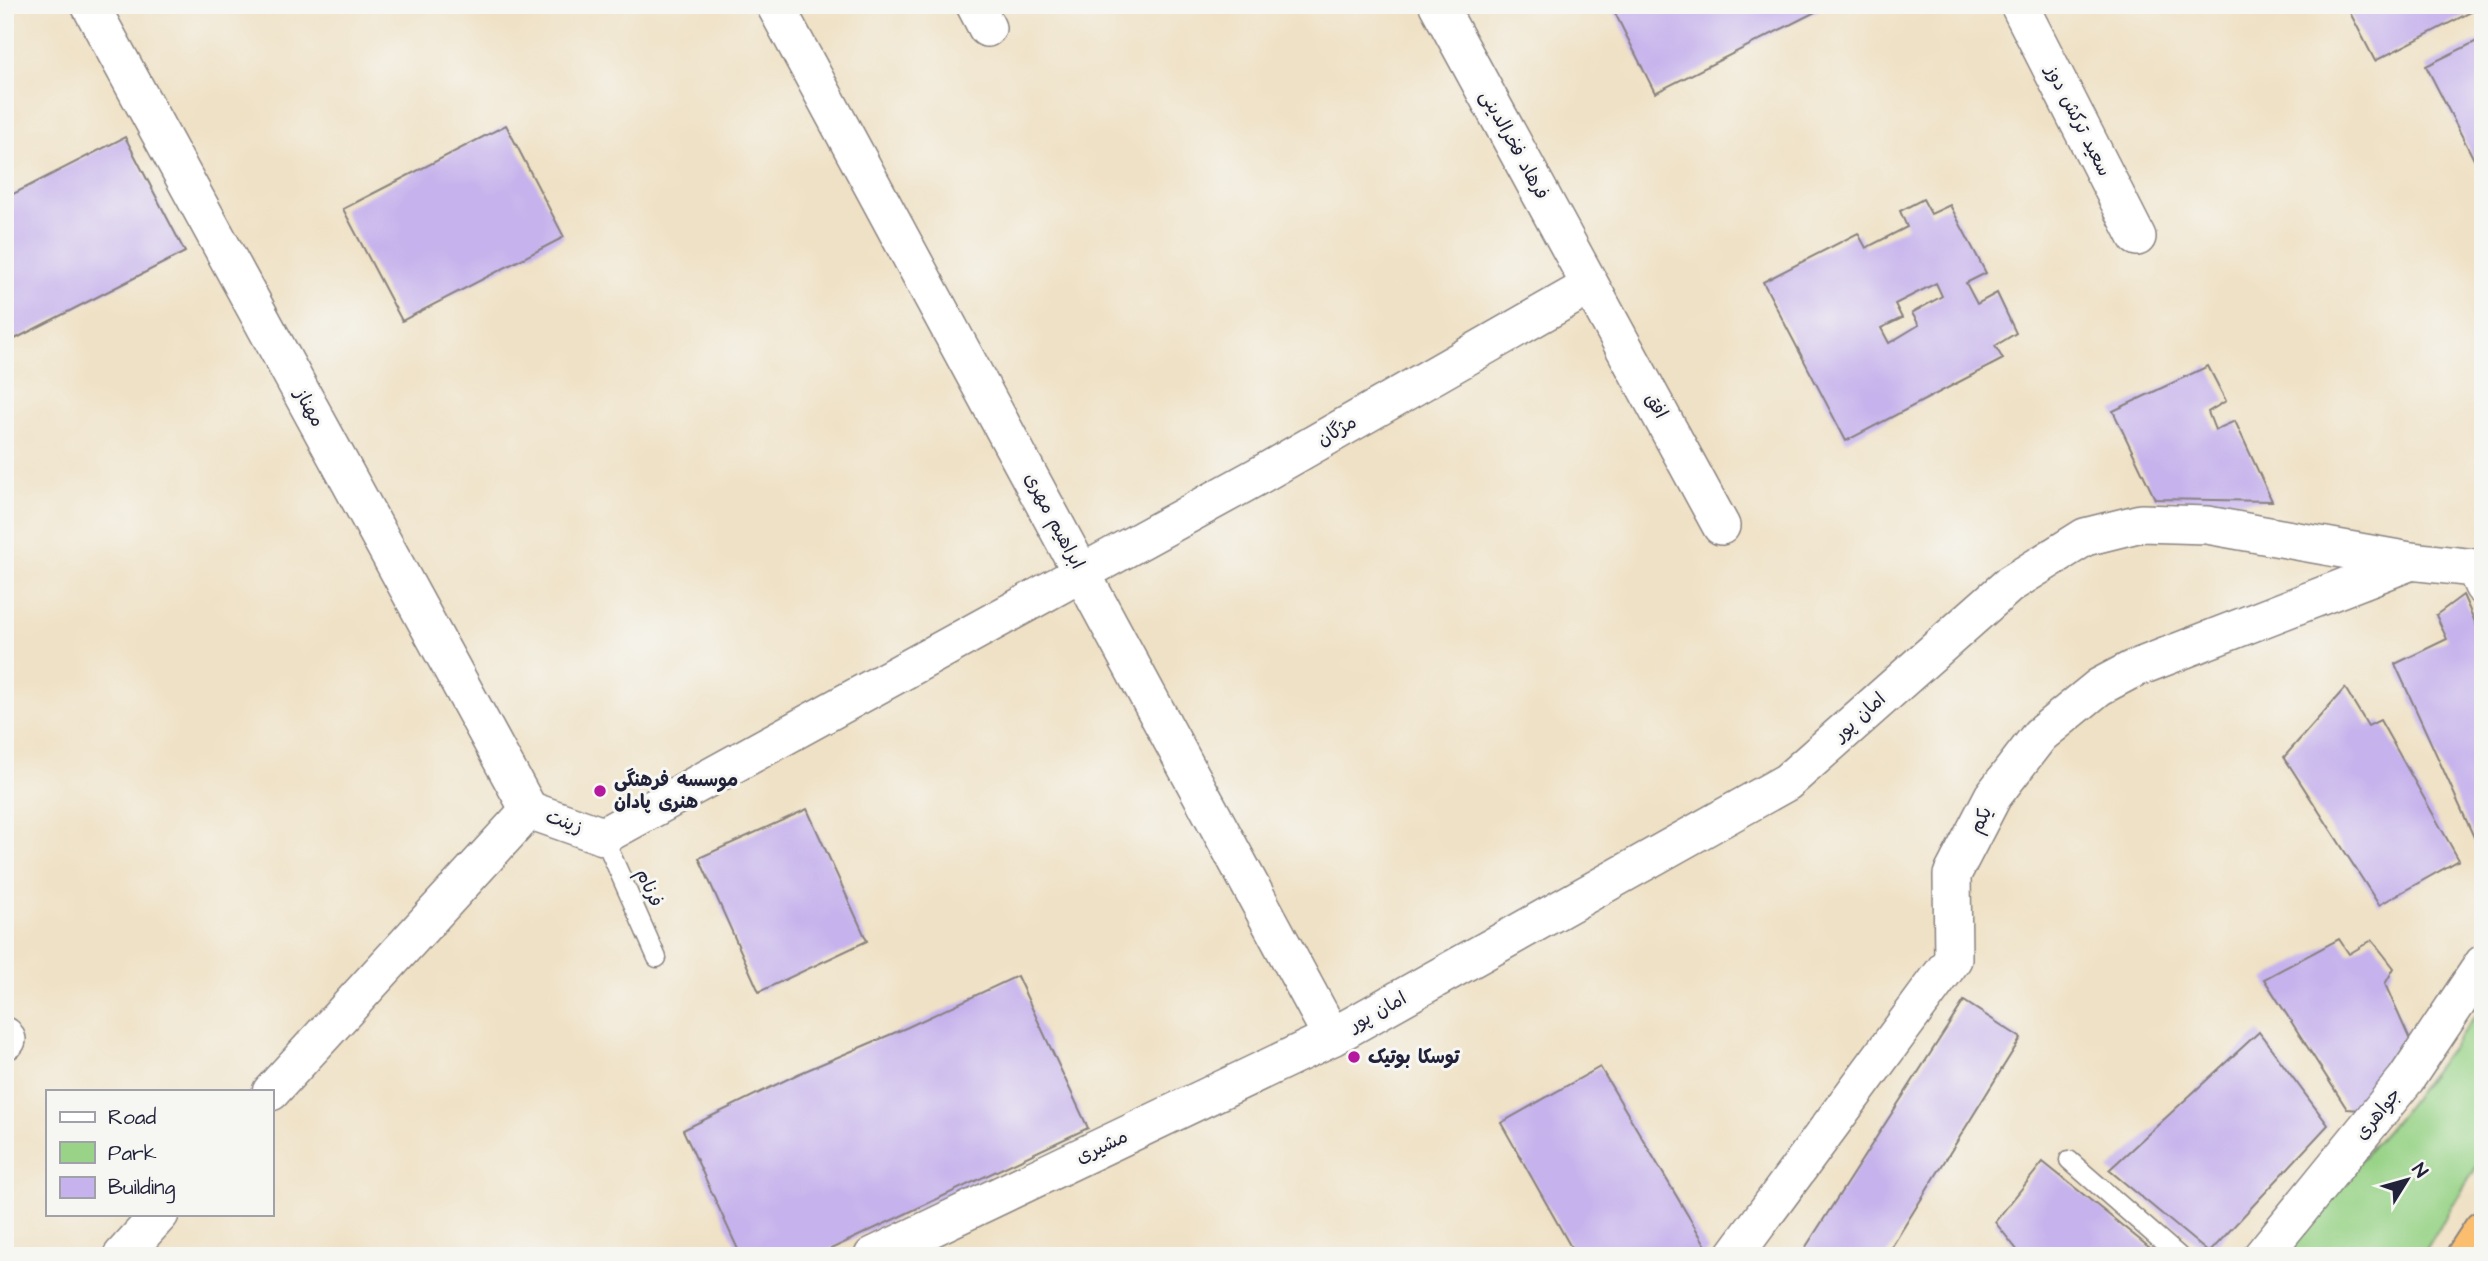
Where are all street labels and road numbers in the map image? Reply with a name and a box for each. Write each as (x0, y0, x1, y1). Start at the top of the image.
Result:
street label: سعید ترکش دوز (2037, 59, 2118, 181)
street label: فرهاد فخرالدینی (1473, 85, 1555, 205)
street label: مهناز (286, 382, 331, 432)
street label: افق (1638, 388, 1674, 424)
street label: مژگان (1312, 409, 1362, 453)
street label: ابراهیم مهری (1017, 468, 1091, 574)
street label: امان پور (1826, 686, 1892, 749)
street label: یکم (1963, 802, 1999, 838)
street label: زینت (542, 803, 586, 841)
street label: فرنام (629, 865, 669, 911)
street label: امان پور (1343, 985, 1412, 1040)
street label: جواهری (2348, 1082, 2408, 1146)
street label: مشیری (1071, 1123, 1133, 1171)

